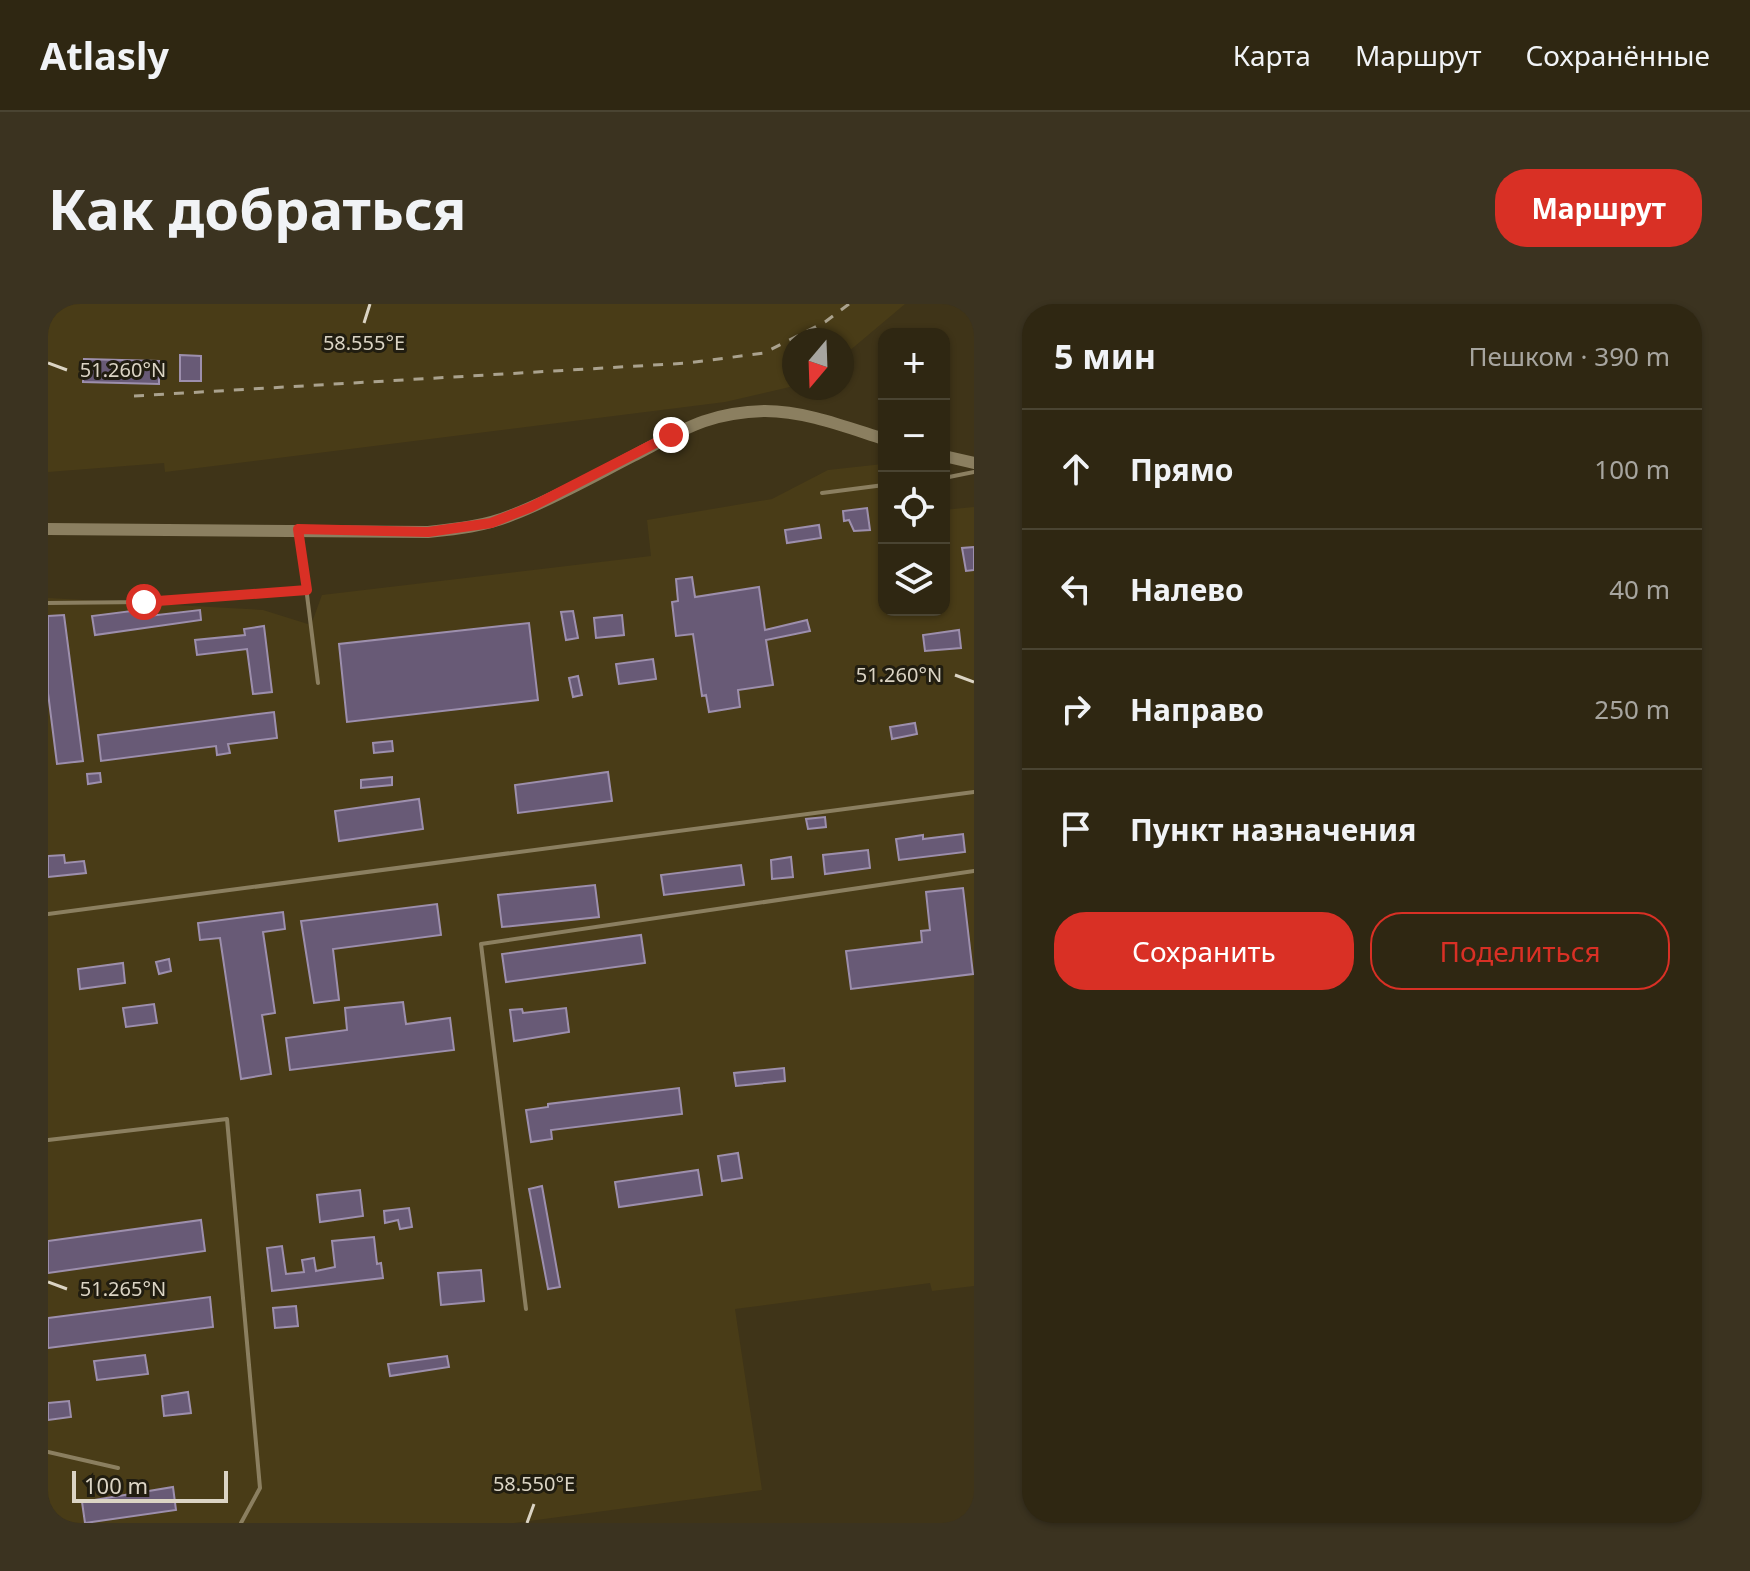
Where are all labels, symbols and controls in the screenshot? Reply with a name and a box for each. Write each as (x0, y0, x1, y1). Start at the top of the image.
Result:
text: Atlasly (40, 29, 169, 81)
text: Карта (1233, 36, 1311, 74)
text: Маршрут (1355, 36, 1481, 74)
text: Сохранённые (1525, 36, 1710, 74)
button: Маршрут (1495, 169, 1702, 247)
text: Как добраться (48, 170, 467, 246)
north arrow (782, 328, 854, 400)
map controls (878, 328, 950, 616)
button: + (878, 328, 950, 400)
text: 58.555°E (323, 329, 405, 356)
text: 5 мин (1054, 333, 1156, 379)
text: Пешком · 390 m (1468, 338, 1670, 374)
text: 51.260°N (80, 356, 166, 383)
button: − (878, 400, 950, 472)
route end (653, 417, 689, 453)
icon: ahead (1054, 447, 1098, 491)
text: Прямо (1130, 449, 1234, 490)
text: 100 m (1594, 451, 1670, 487)
button: locate (878, 472, 950, 544)
button: layers (878, 544, 950, 616)
icon: left (1054, 567, 1098, 611)
text: Налево (1130, 569, 1244, 610)
text: 40 m (1609, 571, 1670, 607)
route start (126, 584, 162, 620)
text: 51.260°N (856, 661, 942, 688)
icon: right (1054, 687, 1098, 731)
text: Направо (1130, 689, 1264, 730)
text: 250 m (1594, 691, 1670, 727)
icon: arrive (1054, 807, 1098, 851)
text: Пункт назначения (1130, 809, 1416, 850)
button: Сохранить (1054, 912, 1354, 990)
button: Поделиться (1370, 912, 1670, 990)
text: 51.265°N (80, 1275, 166, 1302)
scale bar (72, 1467, 228, 1503)
text: 100 m (84, 1470, 148, 1500)
text: 58.550°E (493, 1470, 575, 1497)

